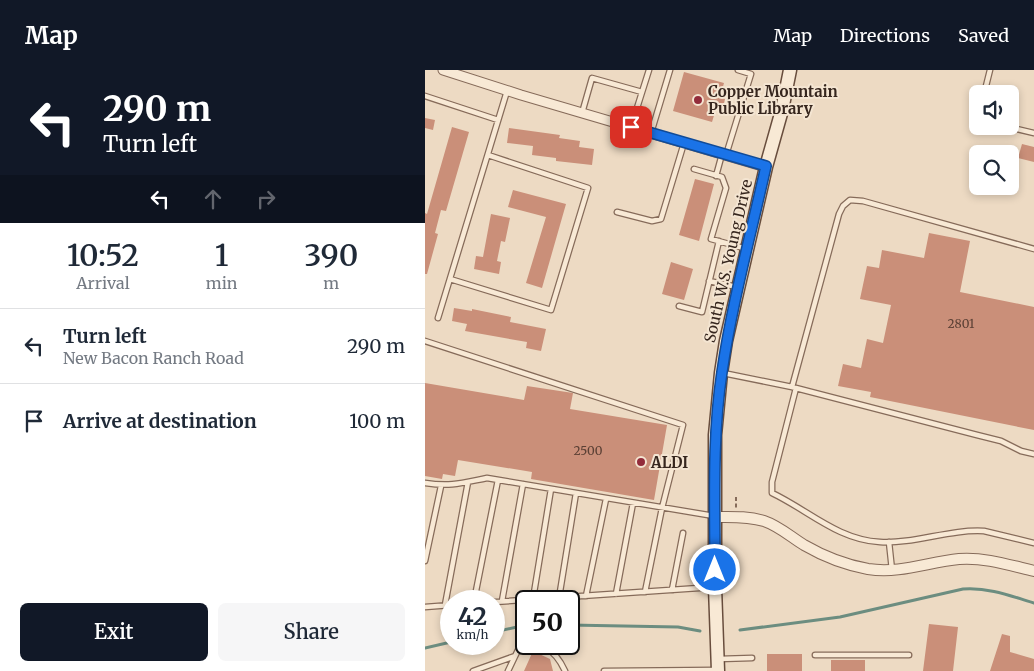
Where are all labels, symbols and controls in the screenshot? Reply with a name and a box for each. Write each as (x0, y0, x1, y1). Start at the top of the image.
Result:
text: Map (25, 20, 78, 51)
text: Map (774, 24, 812, 47)
text: Directions (840, 24, 930, 47)
text: Saved (958, 24, 1009, 47)
place label: Copper Mountain Public Library (708, 82, 838, 118)
map controls (969, 85, 1019, 195)
button: sound (969, 85, 1019, 135)
text: 290 m (103, 87, 211, 131)
icon: left (20, 90, 85, 155)
marker: Copper Mountain Public Library (692, 94, 704, 106)
pin (610, 106, 652, 148)
icon: arrive (617, 113, 645, 141)
text: Turn left (103, 130, 197, 158)
button: search (969, 145, 1019, 195)
street label: South W.S. Young Drive (700, 177, 756, 344)
icon: left (146, 185, 174, 213)
icon: ahead (199, 185, 227, 213)
icon: right (252, 185, 280, 213)
text: 10:52 (67, 236, 139, 274)
text: 1 (215, 236, 228, 274)
text: 390 (304, 236, 358, 274)
text: Arrival (76, 273, 130, 293)
text: min (206, 273, 237, 293)
text: m (323, 273, 339, 293)
house number: 2801 (948, 316, 975, 331)
text: Turn left (63, 324, 147, 348)
icon: left (20, 332, 48, 360)
text: 290 m (347, 334, 405, 358)
text: New Bacon Ranch Road (63, 348, 244, 368)
icon: arrive (20, 407, 48, 435)
text: Arrive at destination (63, 409, 257, 433)
text: 100 m (349, 409, 405, 433)
house number: 2500 (573, 443, 603, 458)
place label: ALDI (650, 453, 688, 472)
marker: ALDI (635, 456, 647, 468)
position arrow (688, 543, 740, 595)
speed limit sign: 50 (515, 590, 580, 655)
text: 42 (458, 600, 487, 632)
button: Exit (20, 603, 208, 661)
button: Share (218, 603, 405, 661)
text: km/h (457, 627, 488, 642)

